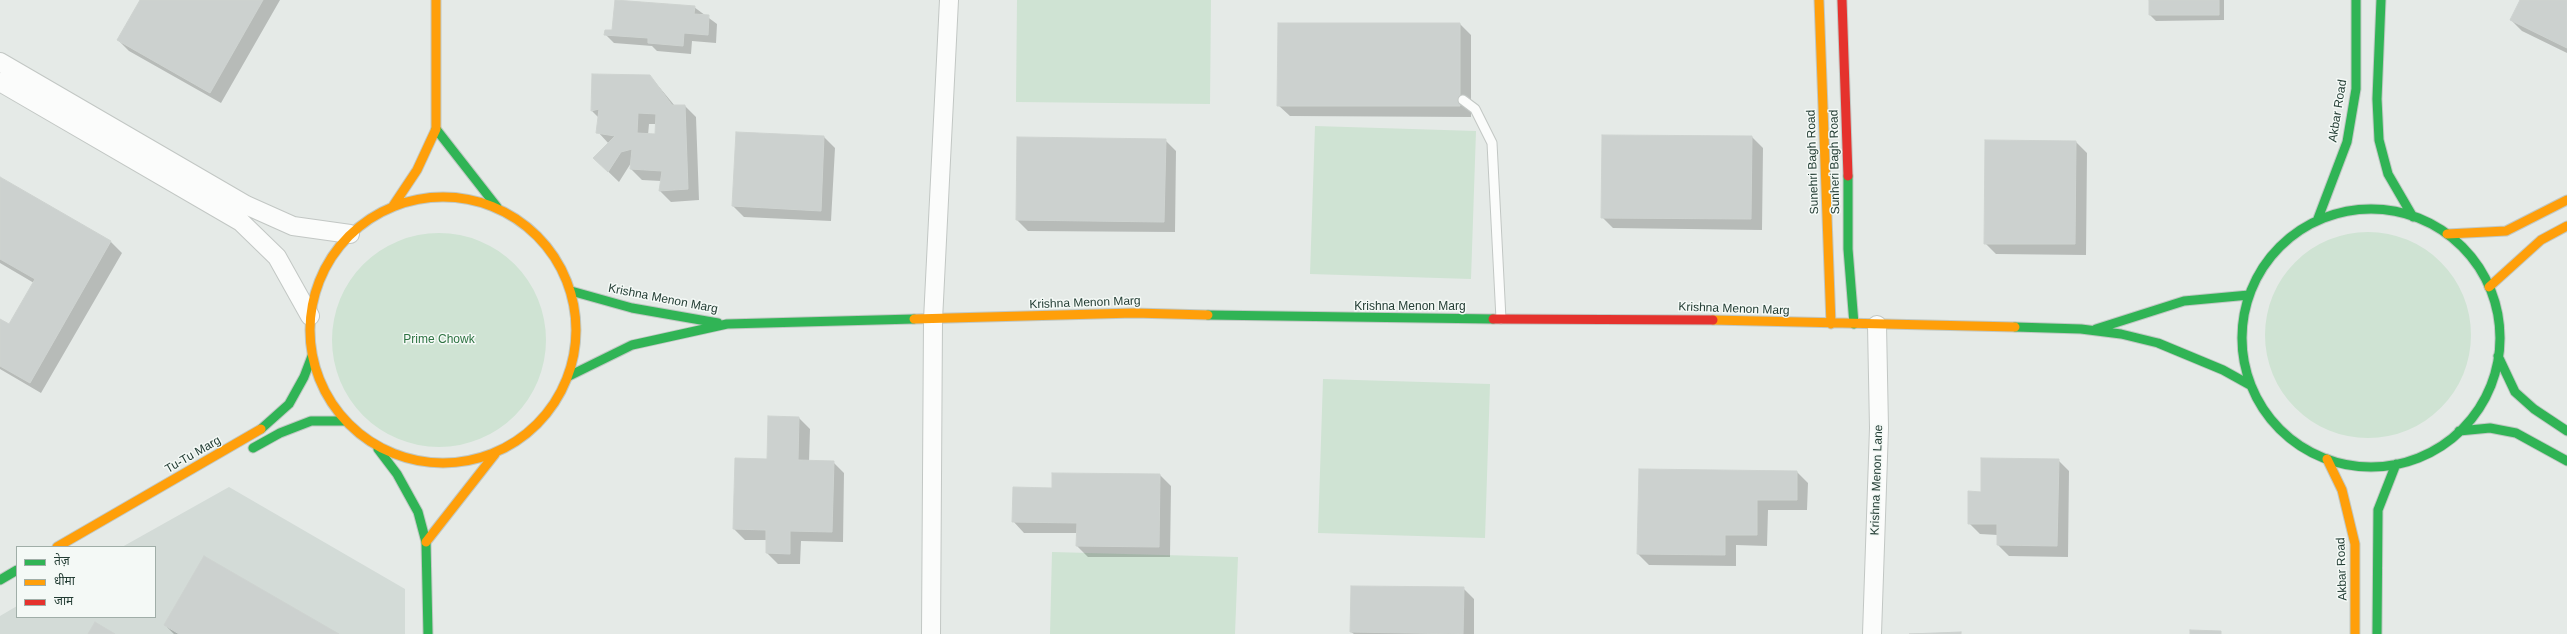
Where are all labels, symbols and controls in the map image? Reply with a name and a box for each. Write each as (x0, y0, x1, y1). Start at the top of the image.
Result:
street label: Akbar Road (2326, 79, 2350, 143)
street label: Sunehri Bagh Road (1804, 109, 1822, 215)
street label: Sunheri Bagh Road (1827, 110, 1843, 214)
street label: Krishna Menon Marg (607, 281, 719, 317)
street label: Krishna Menon Marg (1029, 294, 1141, 312)
street label: Krishna Menon Marg (1354, 300, 1466, 314)
street label: Krishna Menon Marg (1678, 300, 1790, 318)
park label: Prime Chowk (403, 333, 475, 347)
street label: Krishna Menon Lane (1868, 424, 1886, 536)
street label: Tu-Tu Marg (163, 433, 223, 477)
street label: Akbar Road (2334, 537, 2350, 601)
legend (16, 546, 156, 618)
text: तेज़ (54, 554, 70, 568)
text: धीमा (54, 574, 75, 588)
text: जाम (54, 594, 73, 608)

